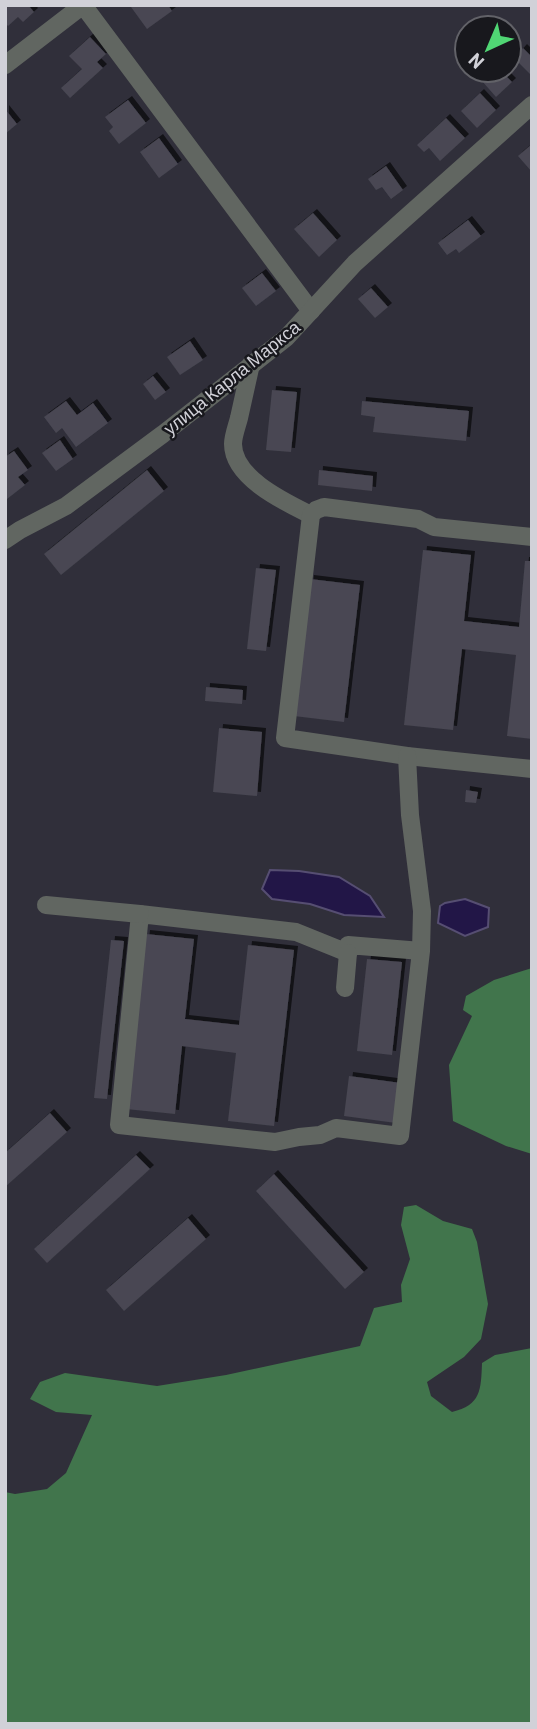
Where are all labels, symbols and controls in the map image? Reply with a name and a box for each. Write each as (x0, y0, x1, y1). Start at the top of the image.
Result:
north arrow (453, 14, 523, 84)
text: N (463, 49, 488, 74)
street label: улица Карла Маркса (159, 315, 305, 439)

